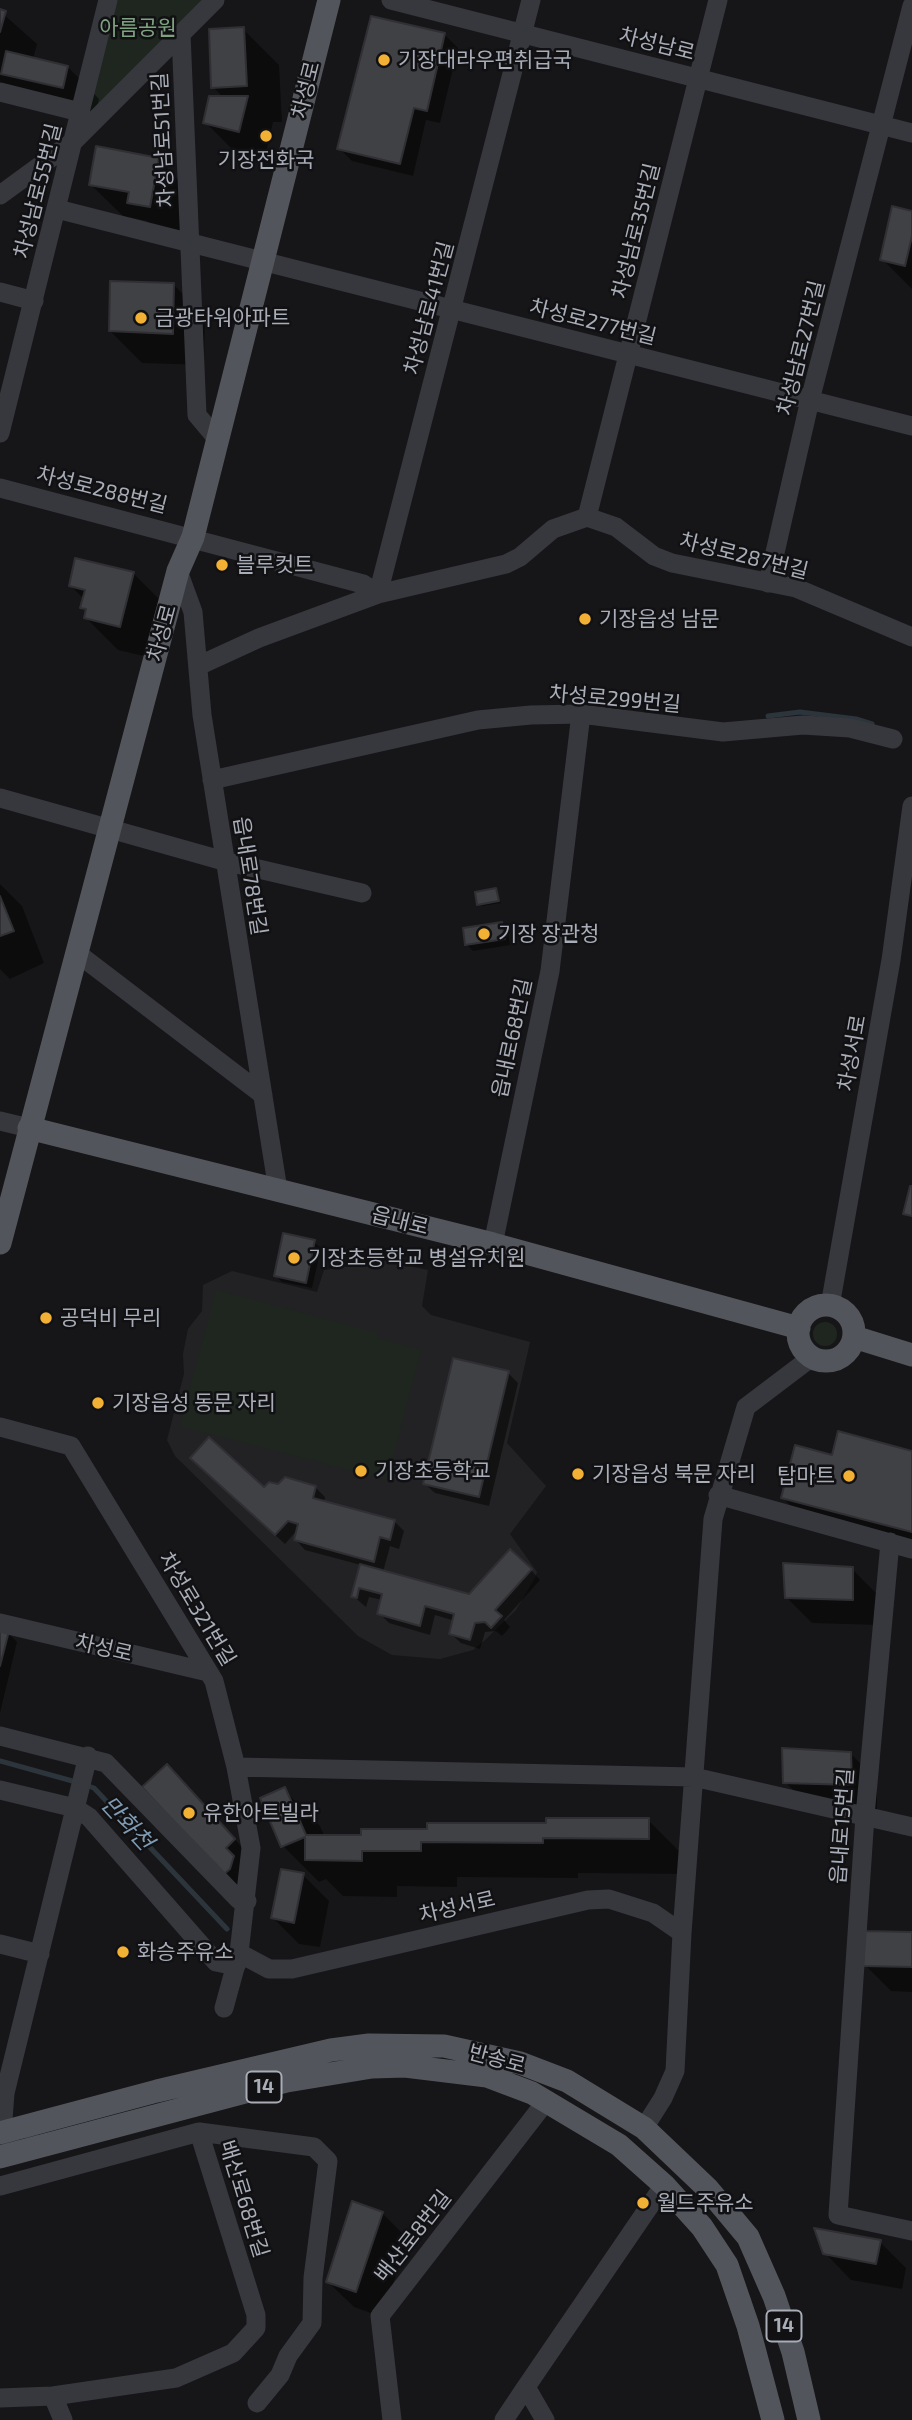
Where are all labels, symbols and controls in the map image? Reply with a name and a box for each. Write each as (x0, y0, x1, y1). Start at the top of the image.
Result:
park label: 아름공원 (99, 15, 177, 41)
street label: 차성남로 (616, 22, 698, 66)
place label: 기장대라우편취급국 (398, 47, 572, 73)
marker: 기장대라우편취급국 (376, 52, 392, 68)
street label: 차성로 (287, 59, 325, 121)
street label: 차성남로51번길 (147, 72, 179, 208)
street label: 차성남로55번길 (9, 121, 67, 261)
marker: 기장전화국 (258, 128, 274, 144)
place label: 기장전화국 (218, 147, 314, 173)
street label: 차성남로35번길 (607, 161, 665, 301)
street label: 차성남로41번길 (399, 238, 459, 378)
street label: 차성남로27번길 (772, 278, 830, 418)
street label: 차성로277번길 (527, 294, 659, 350)
place label: 금광타워아파트 (155, 305, 290, 331)
marker: 금광타워아파트 (133, 310, 149, 326)
street label: 차성로288번길 (34, 462, 170, 518)
street label: 차성로287번길 (677, 528, 811, 584)
place label: 블루컷트 (236, 552, 313, 578)
marker: 블루컷트 (214, 557, 230, 573)
street label: 차성로 (142, 602, 182, 664)
place label: 기장읍성 남문 (599, 606, 720, 632)
marker: 기장읍성 남문 (577, 611, 593, 627)
street label: 차성로299번길 (548, 681, 682, 717)
street label: 읍내로78번길 (228, 815, 272, 937)
place label: 기장 장관청 (498, 921, 599, 947)
marker: 기장 장관청 (476, 926, 492, 942)
street label: 읍내로68번길 (487, 976, 537, 1100)
street label: 차성서로 (833, 1013, 871, 1093)
street label: 읍내로 (369, 1202, 431, 1240)
place label: 기장초등학교 병설유치원 (308, 1245, 525, 1271)
marker: 기장초등학교 병설유치원 (286, 1250, 302, 1266)
place label: 공덕비 무리 (60, 1305, 161, 1331)
marker: 공덕비 무리 (38, 1310, 54, 1326)
place label: 기장읍성 동문 자리 (112, 1390, 276, 1416)
marker: 기장읍성 동문 자리 (90, 1395, 106, 1411)
place label: 기장초등학교 (375, 1458, 491, 1484)
place label: 기장읍성 북문 자리 (592, 1461, 756, 1487)
marker: 기장초등학교 (353, 1463, 369, 1479)
place label: 탑마트 (777, 1463, 835, 1489)
marker: 기장읍성 북문 자리 (570, 1466, 586, 1482)
marker: 탑마트 (841, 1468, 857, 1484)
street label: 차성로321번길 (153, 1547, 241, 1671)
street label: 차성로 (73, 1629, 135, 1667)
street label: 읍내로15번길 (825, 1767, 859, 1885)
water label: 만화천 (95, 1790, 159, 1856)
place label: 유한아트빌라 (203, 1800, 319, 1826)
marker: 유한아트빌라 (181, 1805, 197, 1821)
street label: 차성서로 (417, 1886, 497, 1928)
place label: 화승주유소 (137, 1939, 234, 1965)
marker: 화승주유소 (115, 1944, 131, 1960)
street label: 반송로 (466, 2039, 528, 2079)
road number: 14 (246, 2072, 282, 2102)
street label: 배산로68번길 (214, 2137, 274, 2261)
street label: 배산로8번길 (369, 2185, 457, 2287)
place label: 월드주유소 (657, 2190, 754, 2216)
marker: 월드주유소 (635, 2195, 651, 2211)
road number: 14 (766, 2310, 802, 2342)

